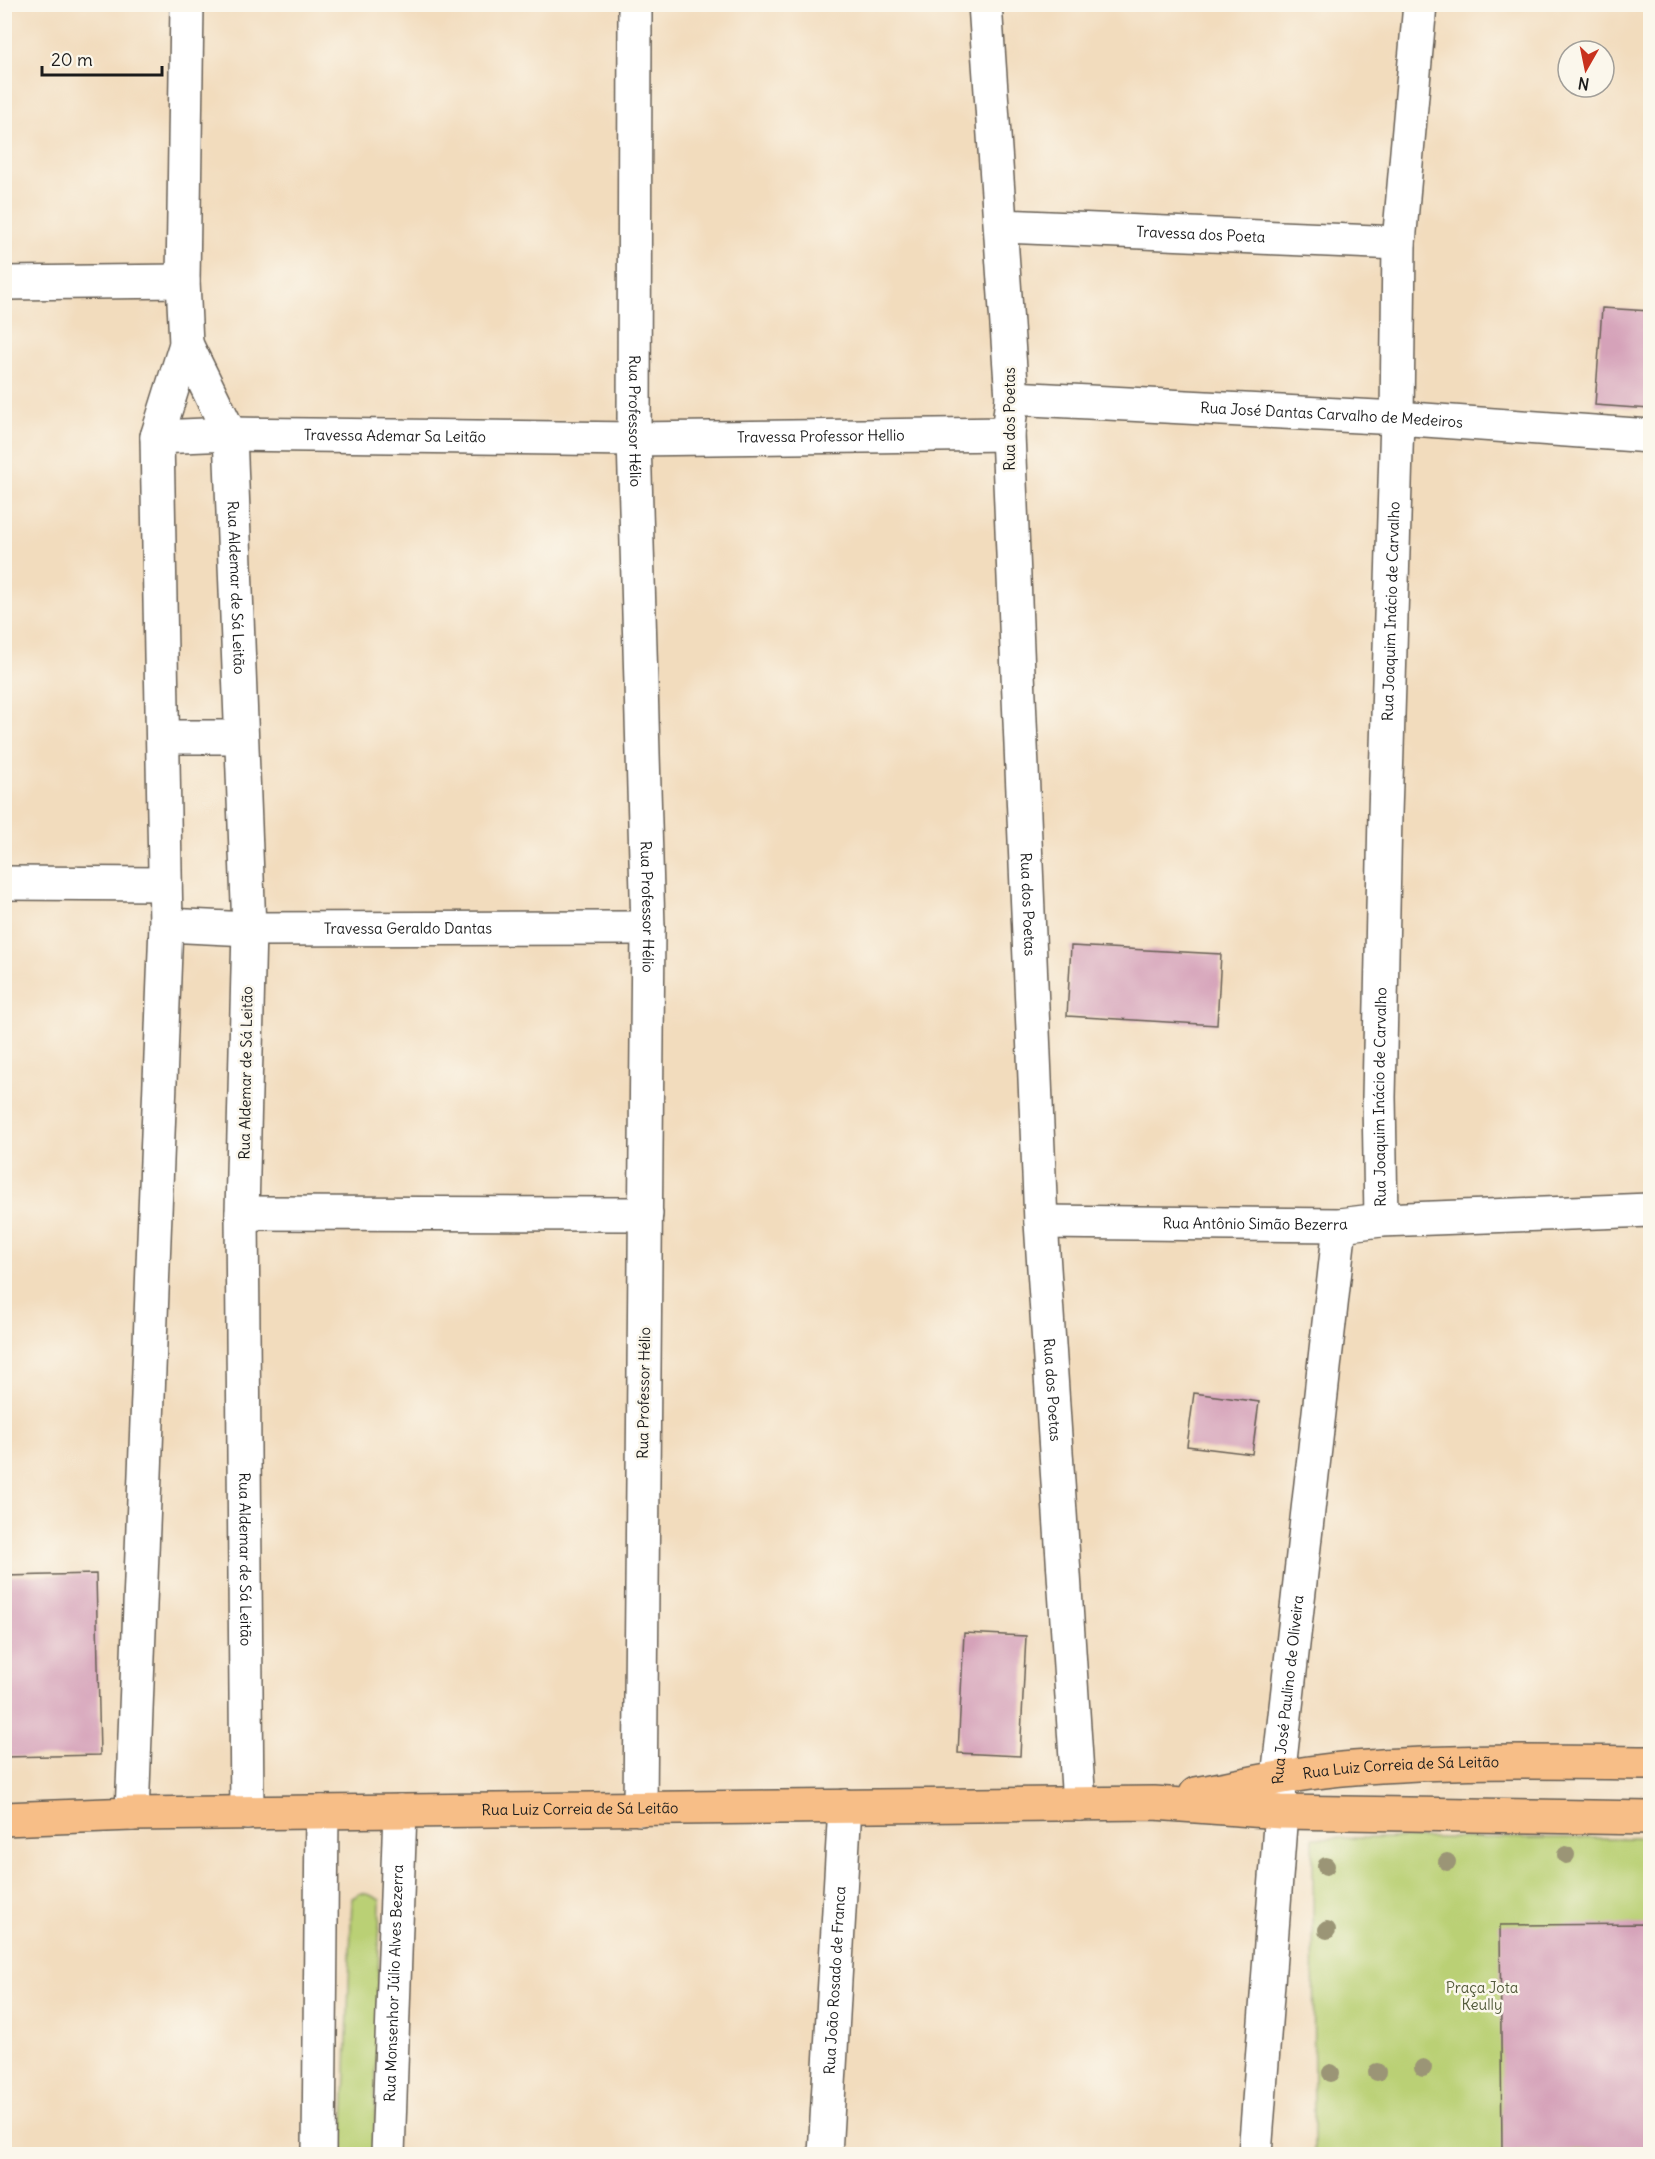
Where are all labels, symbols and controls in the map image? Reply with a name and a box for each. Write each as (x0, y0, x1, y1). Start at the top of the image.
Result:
scale bar (42, 39, 162, 77)
north arrow (1556, 39, 1616, 99)
text: 20 m (51, 48, 93, 71)
text: N (1577, 73, 1591, 95)
street label: Travessa dos Poeta (1136, 222, 1266, 246)
street label: Rua Professor Hélio (625, 355, 645, 487)
street label: Rua dos Poetas (1000, 367, 1019, 471)
street label: Rua José Dantas Carvalho de Medeiros (1200, 398, 1464, 432)
street label: Travessa Ademar Sa Leitão (304, 425, 486, 446)
street label: Travessa Professor Hellio (737, 425, 905, 447)
street label: Rua Aldemar de Sá Leitão (224, 501, 249, 675)
street label: Rua Joaquim Inácio de Carvalho (1378, 501, 1403, 721)
street label: Rua Professor Hélio (637, 841, 658, 973)
street label: Rua dos Poetas (1017, 852, 1040, 957)
street label: Travessa Geraldo Dantas (324, 918, 492, 938)
street label: Rua Aldemar de Sá Leitão (234, 986, 257, 1160)
street label: Rua Joaquim Inácio de Carvalho (1369, 987, 1390, 1207)
street label: Rua Antônio Simão Bezerra (1162, 1213, 1349, 1234)
street label: Rua Professor Hélio (633, 1327, 654, 1459)
street label: Rua dos Poetas (1040, 1337, 1065, 1442)
street label: Rua Aldemar de Sá Leitão (235, 1472, 256, 1646)
street label: Rua José Paulino de Oliveira (1268, 1594, 1307, 1785)
street label: Rua Luiz Correia de Sá Leitão (1301, 1752, 1499, 1783)
street label: Rua Luiz Correia de Sá Leitão (481, 1798, 678, 1819)
street label: Rua Monsenhor Júlio Alves Bezerra (380, 1864, 407, 2102)
street label: Rua João Rosado de Franca (820, 1885, 849, 2075)
park label: Praça Jota Keully (1446, 1978, 1519, 2014)

